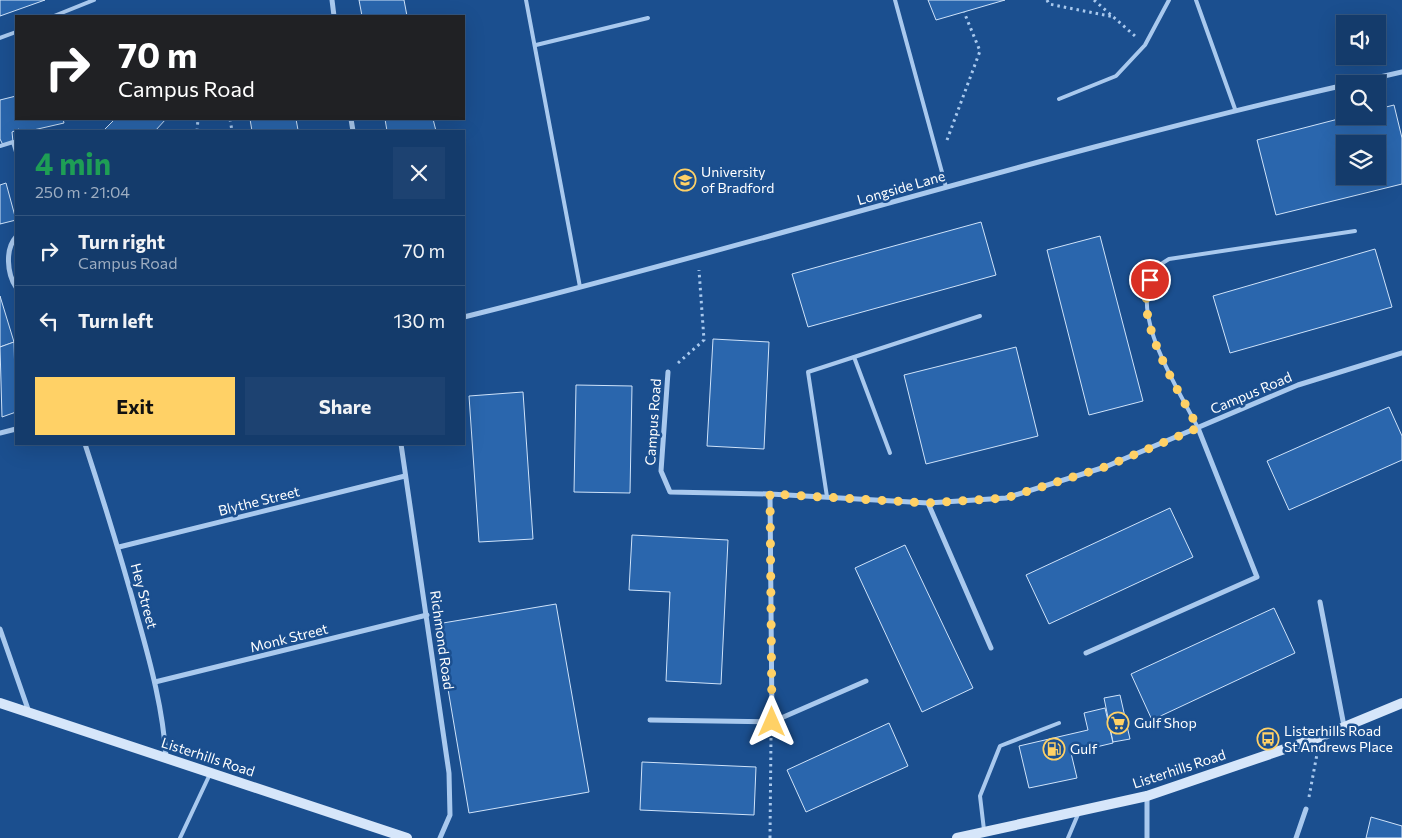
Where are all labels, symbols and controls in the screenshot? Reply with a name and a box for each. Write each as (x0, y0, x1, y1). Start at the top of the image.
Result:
map controls (1336, 15, 1386, 185)
button: sound (1336, 15, 1386, 65)
text: 70 m (118, 32, 198, 75)
icon: right (35, 35, 100, 100)
text: Campus Road (118, 75, 255, 102)
button: search (1336, 75, 1386, 125)
button: layers (1336, 135, 1386, 185)
text: 4 min (35, 144, 111, 181)
button: close (393, 147, 445, 199)
place label: University of Bradford (701, 163, 774, 196)
street label: Longside Lane (855, 167, 947, 208)
school or university icon: University of Bradford (673, 168, 697, 192)
text: 250 m · 21:04 (35, 182, 130, 201)
text: Turn right (78, 230, 165, 253)
icon: right (35, 237, 63, 265)
text: 70 m (402, 239, 445, 262)
text: Campus Road (78, 253, 177, 272)
pin (1129, 259, 1171, 301)
icon: arrive (1136, 266, 1164, 294)
icon: left (35, 307, 63, 335)
text: Turn left (78, 309, 153, 332)
text: 130 m (393, 309, 445, 332)
street label: Campus Road (1207, 368, 1294, 417)
button: Exit (35, 377, 235, 435)
button: Share (245, 377, 445, 435)
street label: Campus Road (641, 378, 664, 466)
street label: Blythe Street (216, 482, 302, 519)
street label: Hey Street (128, 561, 161, 631)
street label: Richmond Road (427, 589, 458, 691)
street label: Monk Street (248, 620, 330, 655)
position arrow (745, 695, 797, 747)
supermarket icon: Gulf Shop (1106, 711, 1130, 735)
place label: Gulf Shop (1134, 714, 1197, 731)
place label: Listerhills Road St Andrews Place (1284, 722, 1393, 755)
bus stop icon: Listerhills Road St Andrews Place (1256, 727, 1280, 751)
street label: Listerhills Road (159, 733, 257, 780)
fuel station icon: Gulf (1042, 737, 1066, 761)
place label: Gulf (1070, 740, 1098, 757)
street label: Listerhills Road (1130, 745, 1228, 792)

